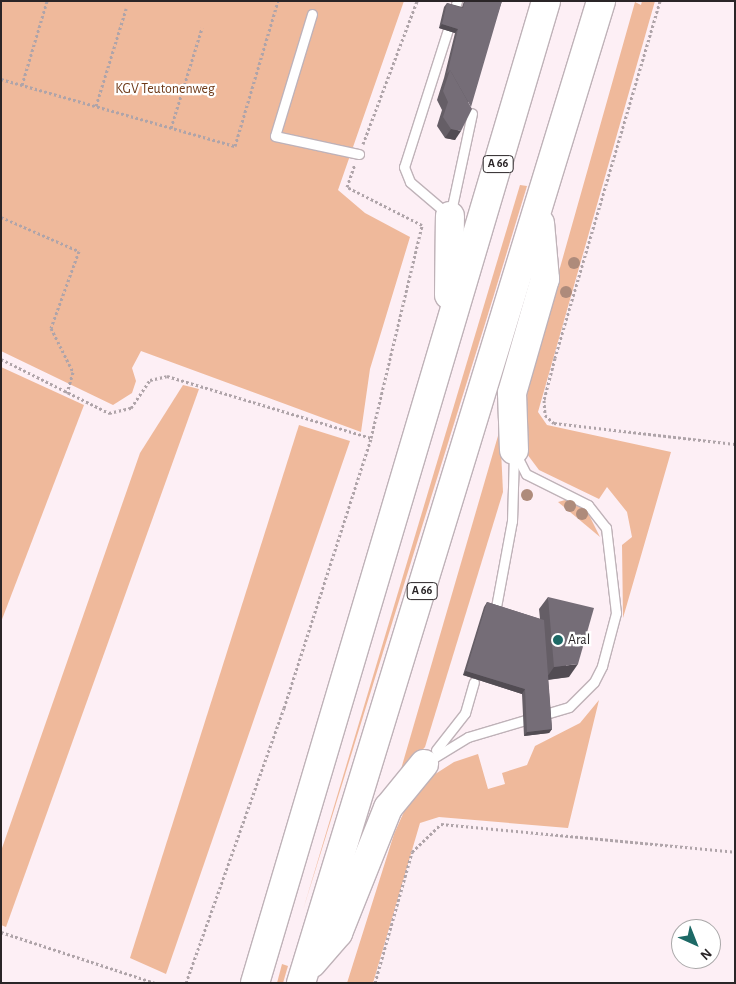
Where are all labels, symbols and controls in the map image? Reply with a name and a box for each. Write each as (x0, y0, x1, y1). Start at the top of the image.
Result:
park label: KGV Teutonenweg (115, 81, 215, 97)
road number: A 66 (482, 154, 514, 173)
road number: A 66 (406, 582, 438, 600)
place label: Aral (568, 632, 590, 648)
marker: Aral (552, 634, 564, 646)
north arrow (671, 919, 721, 969)
text: N (697, 946, 714, 962)

